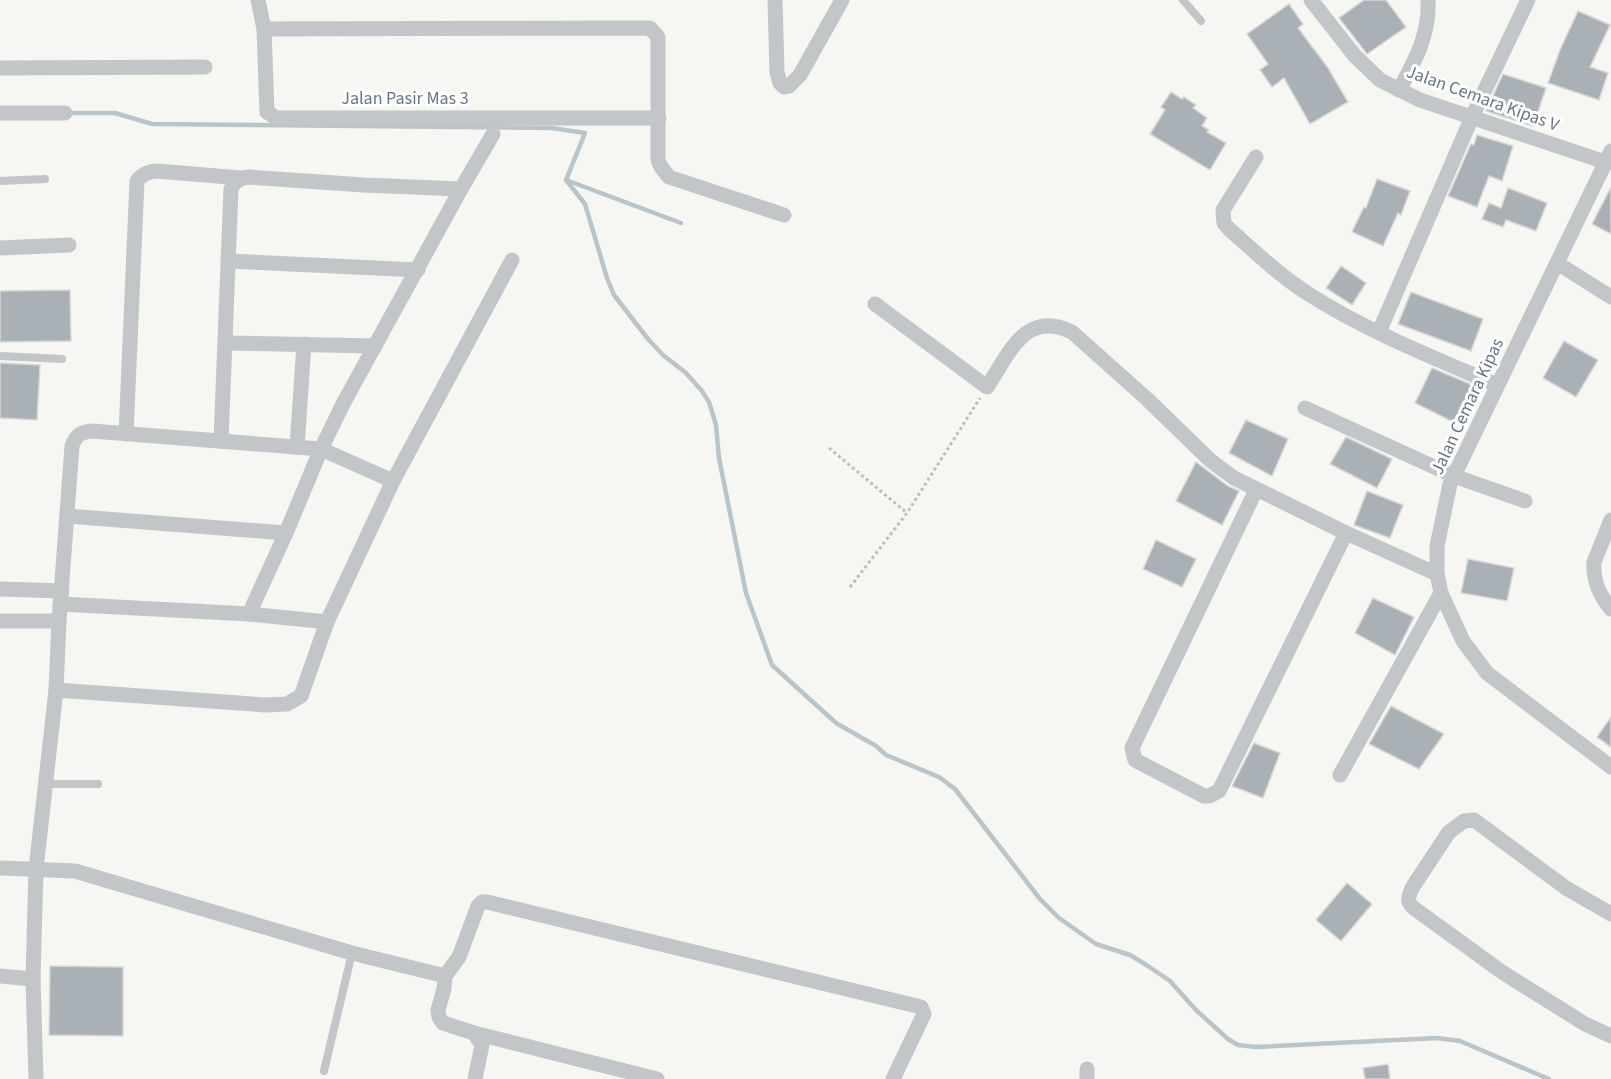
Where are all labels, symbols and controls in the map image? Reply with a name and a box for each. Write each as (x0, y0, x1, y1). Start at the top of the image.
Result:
street label: Jalan Cemara Kipas V (1403, 59, 1563, 138)
street label: Jalan Pasir Mas 3 (341, 86, 469, 111)
street label: Jalan Cemara Kipas (1425, 334, 1510, 478)

